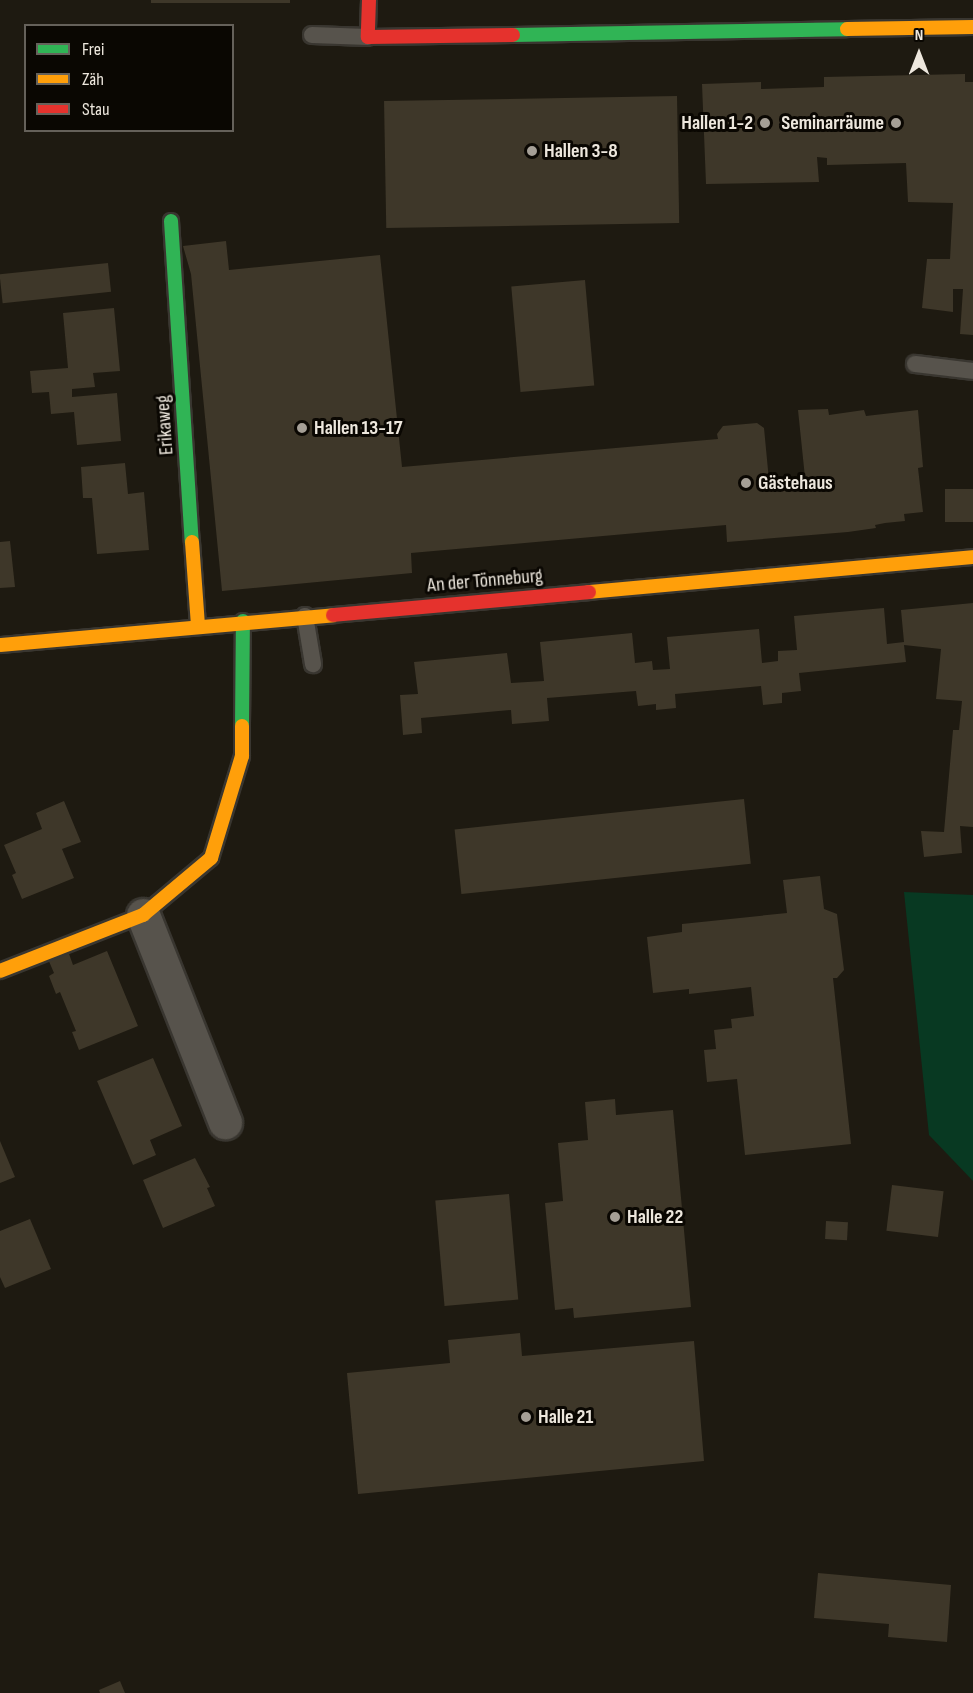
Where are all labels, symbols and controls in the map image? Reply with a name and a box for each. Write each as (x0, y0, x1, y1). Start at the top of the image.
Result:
legend (24, 24, 234, 132)
north arrow (889, 24, 949, 84)
text: N (915, 26, 923, 45)
text: Frei (82, 39, 104, 60)
text: Zäh (82, 69, 104, 90)
text: Stau (82, 99, 110, 120)
place label: Hallen 1-2 (681, 111, 753, 135)
place label: Seminarräume (781, 111, 884, 135)
marker: Hallen 1-2 (758, 116, 772, 130)
marker: Seminarräume (889, 116, 903, 130)
place label: Hallen 3-8 (544, 139, 618, 163)
marker: Hallen 3-8 (525, 144, 539, 158)
street label: Erikaweg (151, 394, 179, 456)
place label: Hallen 13-17 (314, 416, 402, 440)
marker: Hallen 13-17 (295, 421, 309, 435)
place label: Gästehaus (758, 471, 833, 495)
marker: Gästehaus (739, 476, 753, 490)
street label: An der Tönneburg (426, 564, 544, 598)
place label: Halle 22 (627, 1205, 683, 1229)
marker: Halle 22 (608, 1210, 622, 1224)
place label: Halle 21 (538, 1405, 593, 1429)
marker: Halle 21 (519, 1410, 533, 1424)

